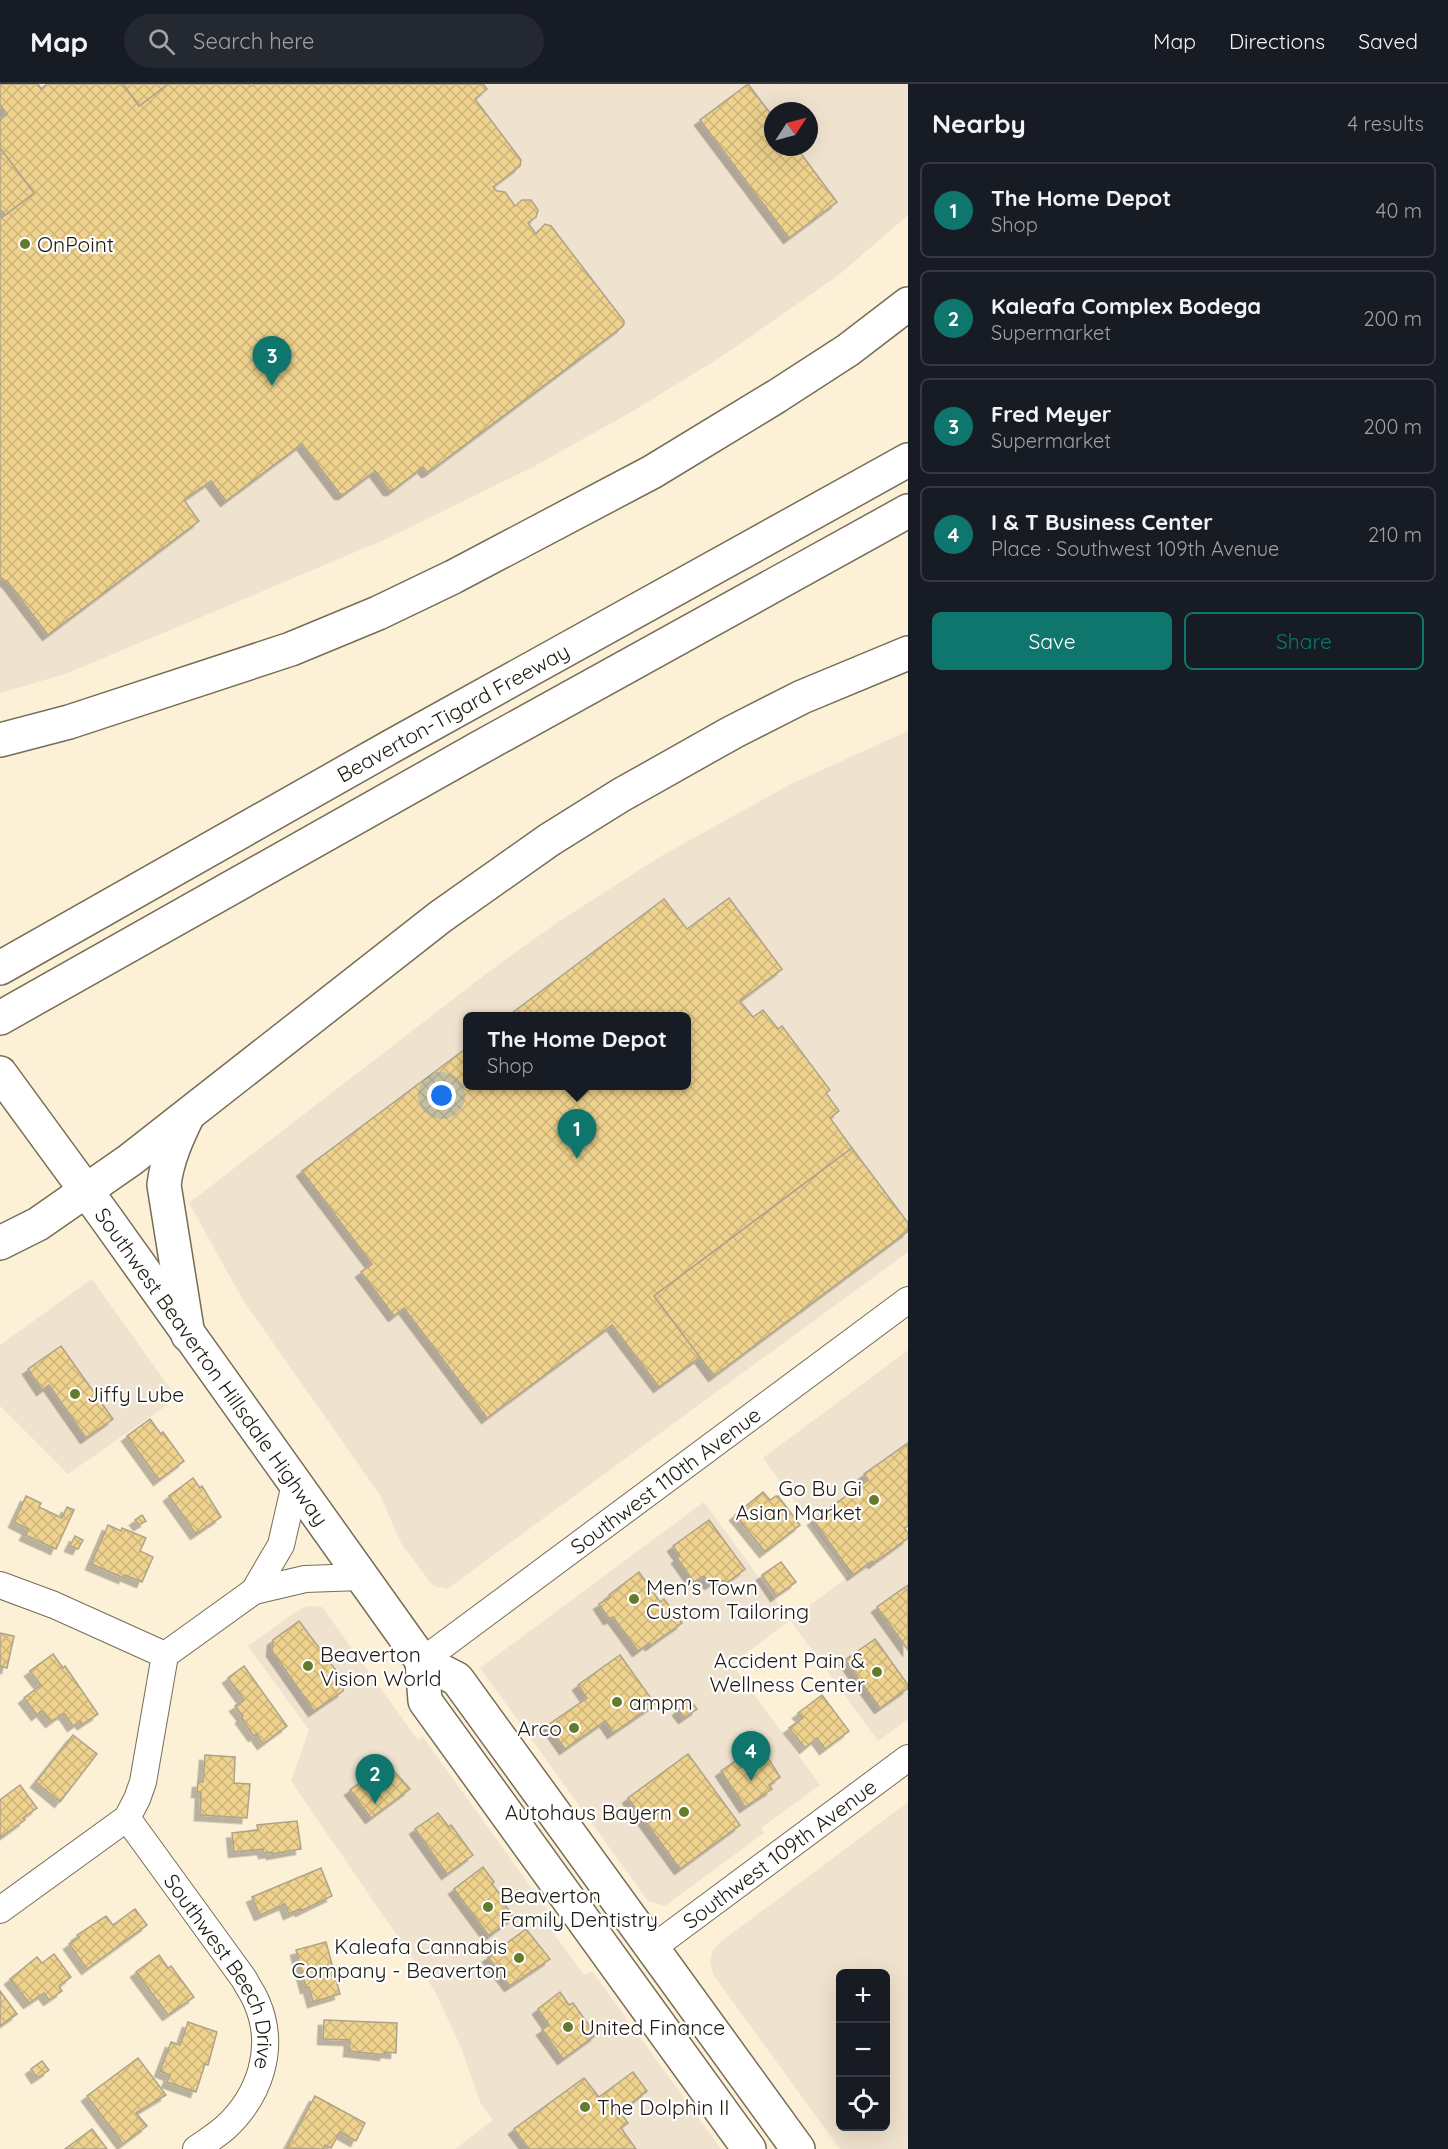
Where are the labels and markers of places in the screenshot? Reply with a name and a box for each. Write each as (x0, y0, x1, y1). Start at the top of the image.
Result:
place label: OnPoint (37, 231, 114, 257)
marker: OnPoint (18, 237, 32, 251)
pin: 3 (252, 336, 292, 386)
pin: 1 (558, 1110, 596, 1159)
place label: Jiffy Lube (87, 1381, 184, 1407)
marker: Jiffy Lube (68, 1387, 82, 1401)
place label: Go Bu Gi Asian Market (736, 1475, 862, 1525)
marker: Go Bu Gi Asian Market (867, 1493, 881, 1507)
place label: Men's Town Custom Tailoring (646, 1574, 809, 1624)
marker: Men's Town Custom Tailoring (627, 1592, 641, 1606)
place label: Beaverton Vision World (320, 1641, 441, 1691)
place label: Accident Pain & Wellness Center (709, 1647, 865, 1697)
marker: Beaverton Vision World (301, 1659, 315, 1673)
marker: Accident Pain & Wellness Center (870, 1665, 884, 1679)
place label: ampm (629, 1689, 693, 1715)
marker: ampm (610, 1695, 624, 1709)
place label: Arco (517, 1715, 562, 1741)
marker: Arco (567, 1721, 581, 1735)
pin: 4 (732, 1732, 771, 1781)
pin: 2 (356, 1754, 394, 1804)
place label: Autohaus Bayern (505, 1799, 672, 1825)
marker: Autohaus Bayern (677, 1805, 691, 1819)
place label: Beaverton Family Dentistry (500, 1882, 658, 1932)
marker: Beaverton Family Dentistry (481, 1900, 495, 1914)
place label: Kaleafa Cannabis Company - Beaverton (292, 1933, 507, 1983)
marker: Kaleafa Cannabis Company - Beaverton (512, 1951, 526, 1965)
place label: United Finance (580, 2014, 725, 2040)
marker: United Finance (561, 2020, 575, 2034)
place label: The Dolphin II (597, 2094, 730, 2120)
marker: The Dolphin II (578, 2100, 592, 2114)

